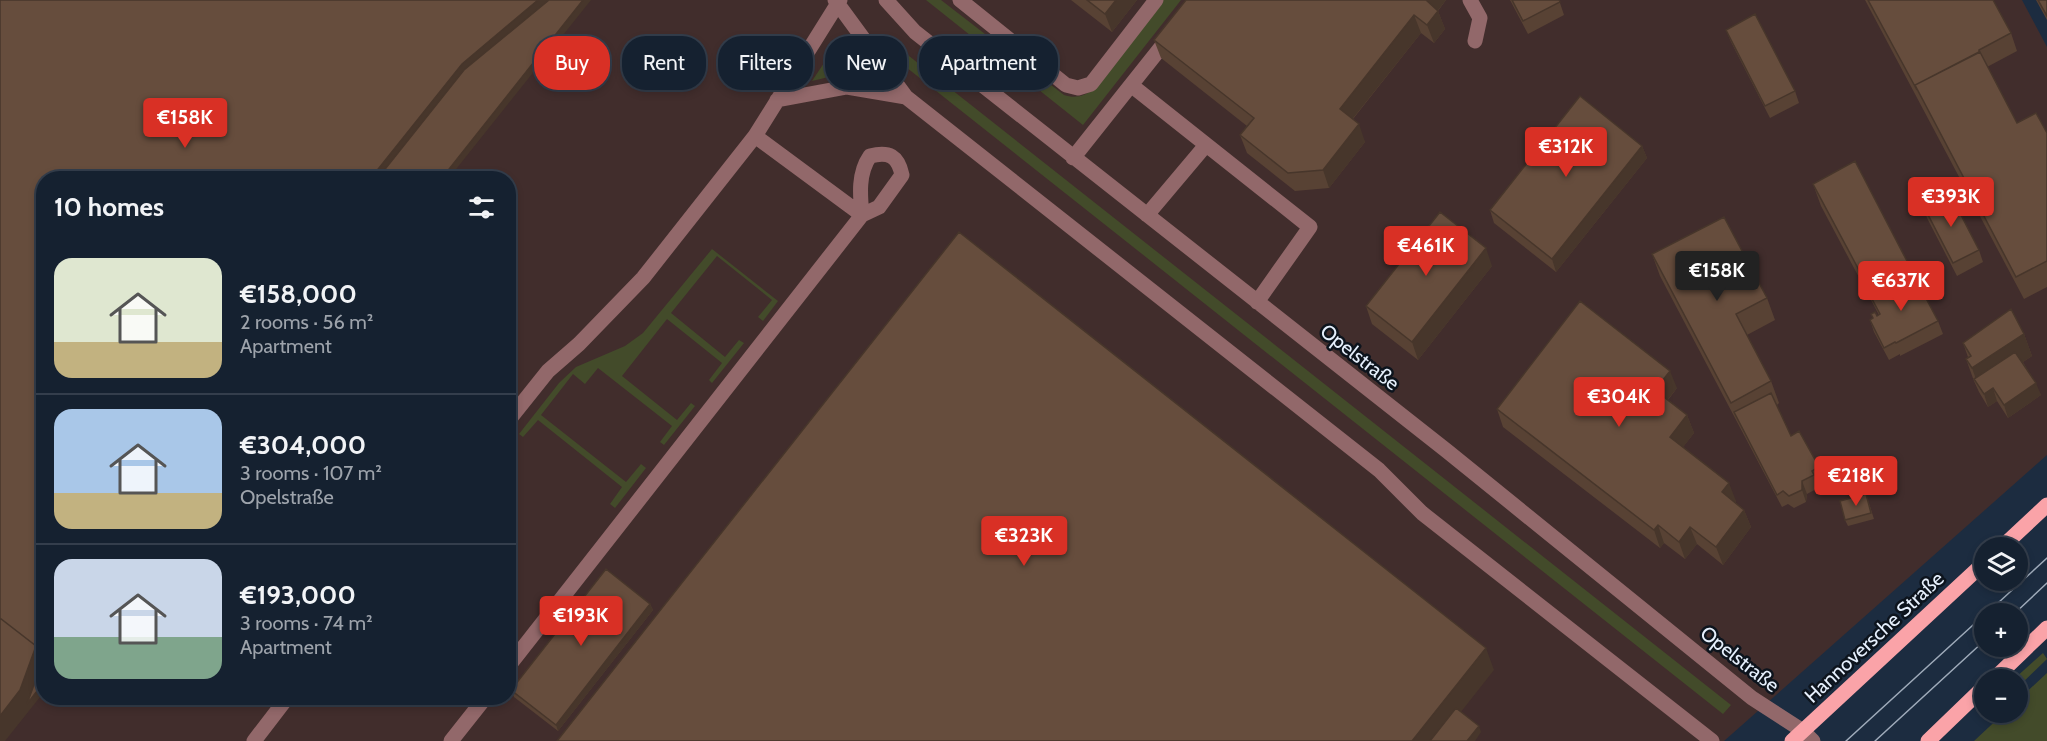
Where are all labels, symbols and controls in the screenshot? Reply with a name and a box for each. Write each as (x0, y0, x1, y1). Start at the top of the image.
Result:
chip: Buy (534, 36, 610, 90)
chip: Rent (622, 36, 706, 90)
chip: Filters (718, 36, 813, 90)
chip: New (825, 36, 907, 90)
chip: Apartment (919, 36, 1058, 90)
pin: €158K (143, 98, 227, 149)
text: €158K (157, 105, 213, 129)
pin: €312K (1524, 127, 1608, 178)
text: €312K (1539, 134, 1593, 158)
pin: €393K (1909, 177, 1993, 228)
text: €393K (1922, 184, 1980, 208)
text: 10 homes (54, 191, 164, 223)
icon: filters (465, 191, 498, 224)
pin: €461K (1384, 226, 1468, 277)
text: €461K (1398, 233, 1454, 257)
pin: €158K (1675, 251, 1759, 302)
text: €158K (1689, 258, 1745, 282)
pin: €637K (1859, 261, 1943, 312)
text: €637K (1872, 268, 1930, 292)
text: €158,000 (240, 278, 357, 310)
icon: home (102, 282, 174, 354)
text: 2 rooms · 56 m² (240, 310, 373, 334)
street label: Opelstraße (1316, 319, 1404, 395)
text: Apartment (240, 334, 332, 358)
pin: €304K (1577, 377, 1661, 428)
text: €304K (1588, 384, 1650, 408)
text: €304,000 (240, 429, 366, 461)
icon: home (102, 433, 174, 505)
pin: €218K (1814, 456, 1898, 507)
text: 3 rooms · 107 m² (240, 461, 382, 485)
text: €218K (1828, 463, 1884, 487)
text: Opelstraße (240, 485, 334, 509)
pin: €323K (982, 516, 1066, 567)
text: €323K (995, 523, 1053, 547)
map controls (1974, 537, 2028, 723)
button: layers (1974, 537, 2028, 591)
street label: Hannoversche Straße (1799, 566, 1949, 708)
text: €193,000 (240, 579, 356, 611)
icon: home (102, 583, 174, 655)
pin: €193K (539, 596, 623, 647)
text: €193K (554, 603, 608, 627)
button: + (1974, 603, 2028, 657)
text: 3 rooms · 74 m² (240, 611, 373, 635)
street label: Opelstraße (1696, 621, 1784, 697)
text: Apartment (240, 635, 332, 659)
button: − (1974, 669, 2028, 723)

